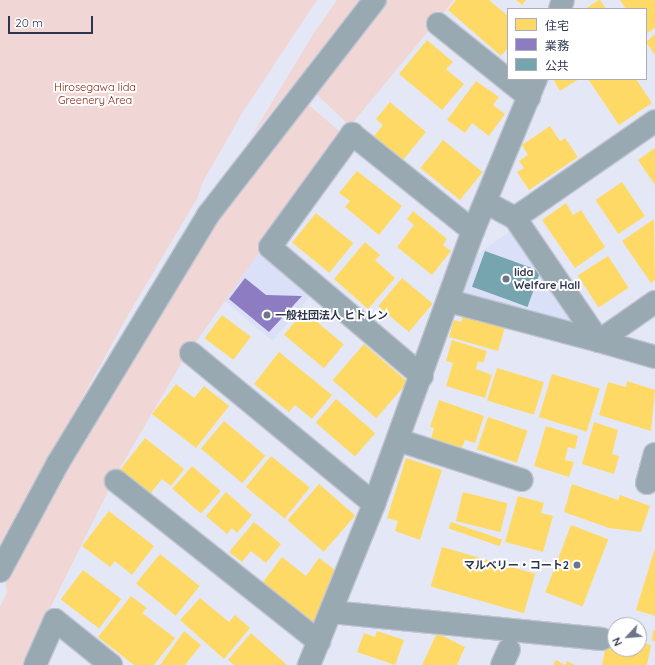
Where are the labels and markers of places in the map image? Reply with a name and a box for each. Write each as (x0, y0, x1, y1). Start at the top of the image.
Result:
place label: Iida Welfare Hall (514, 266, 580, 292)
marker: Iida Welfare Hall (501, 274, 511, 284)
place label: 一般社団法人 ヒトレン (275, 308, 388, 322)
marker: 一般社団法人 ヒトレン (262, 310, 272, 320)
place label: マルベリー・コート2 (464, 558, 569, 572)
marker: マルベリー・コート2 (572, 560, 582, 570)

